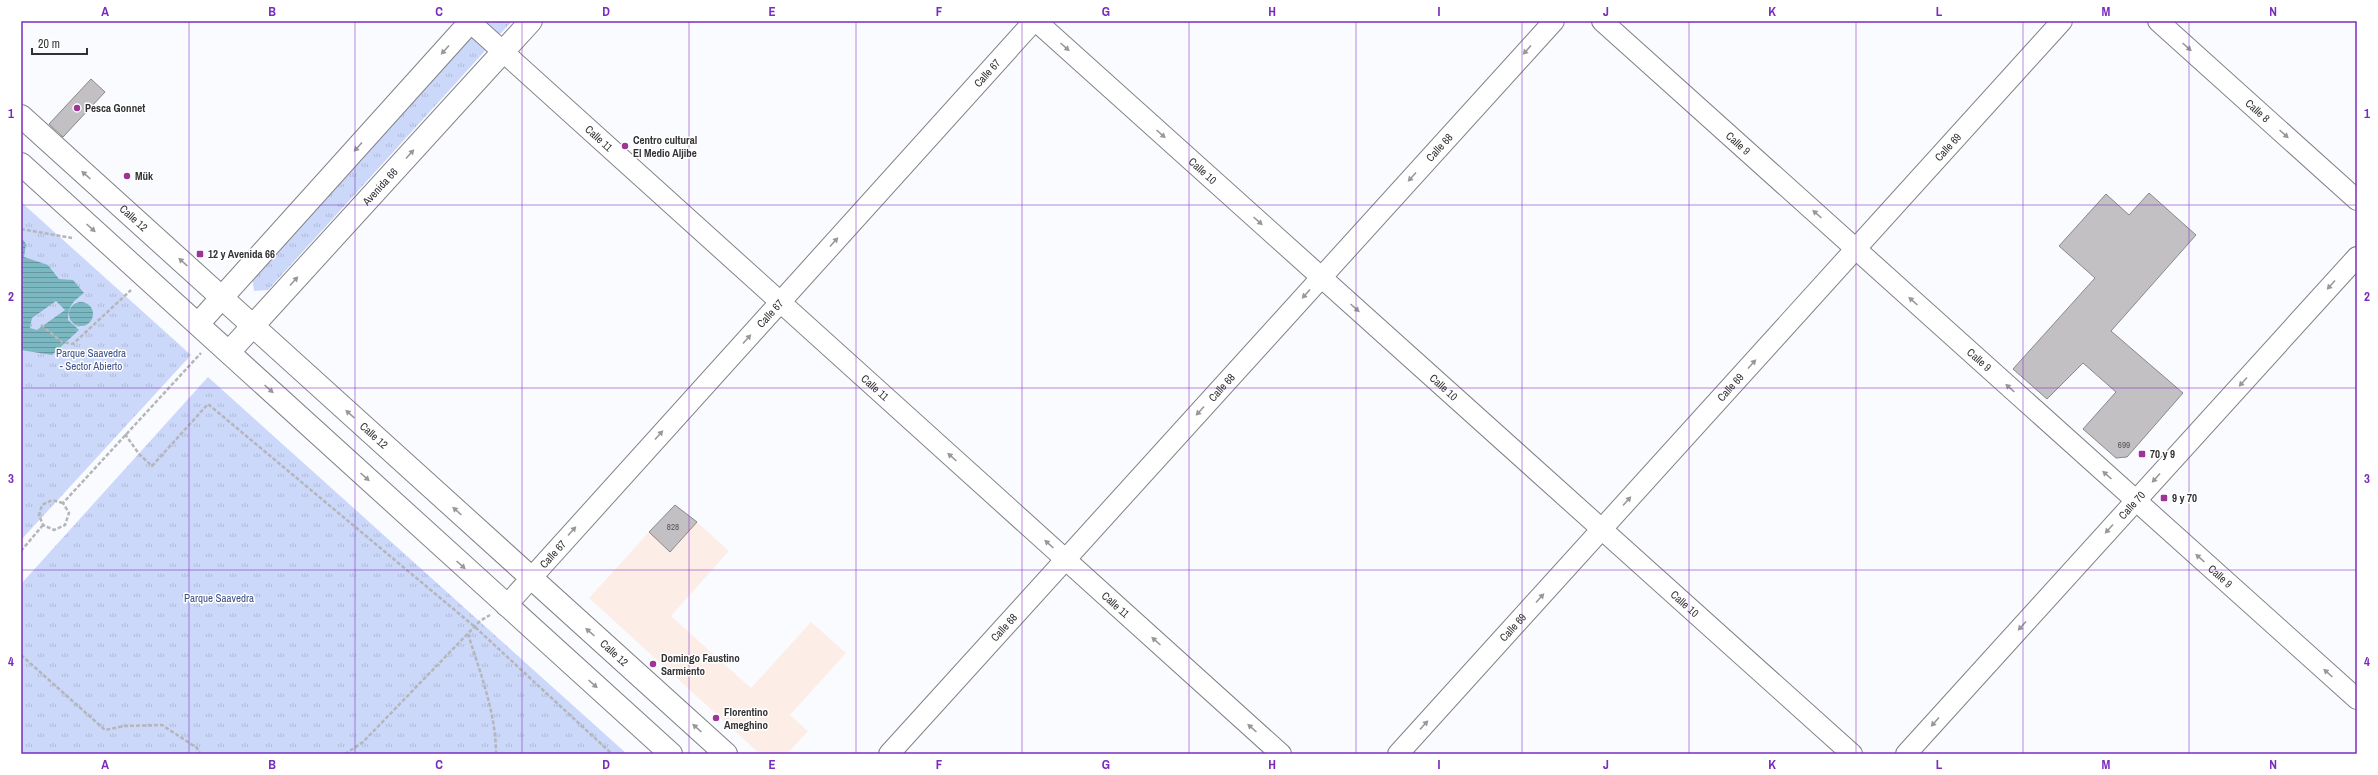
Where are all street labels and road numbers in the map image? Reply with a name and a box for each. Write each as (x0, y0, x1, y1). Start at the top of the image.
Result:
street label: Calle 67 (971, 56, 1003, 90)
street label: Calle 8 (2242, 96, 2273, 125)
street label: Calle 11 (582, 122, 616, 154)
street label: Calle 9 (1723, 129, 1753, 158)
street label: Calle 68 (1423, 130, 1456, 164)
street label: Calle 69 (1932, 130, 1964, 164)
street label: Calle 10 (1186, 154, 1220, 187)
street label: Avenida 66 (359, 165, 401, 209)
street label: Calle 12 (117, 202, 151, 234)
street label: Calle 67 (754, 297, 786, 331)
street label: Calle 9 (1964, 345, 1994, 374)
street label: Calle 68 (1205, 370, 1238, 404)
street label: Calle 69 (1714, 370, 1747, 404)
street label: Calle 11 (858, 371, 892, 404)
street label: Calle 10 (1427, 371, 1461, 404)
street label: Calle 12 (357, 419, 391, 452)
street label: Calle 70 (2115, 488, 2148, 522)
street label: Calle 67 (537, 537, 569, 571)
street label: Calle 9 (2205, 562, 2235, 591)
street label: Calle 10 (1668, 587, 1702, 620)
street label: Calle 11 (1099, 589, 1132, 621)
street label: Calle 68 (988, 610, 1020, 644)
street label: Calle 69 (1496, 610, 1529, 644)
street label: Calle 12 (597, 636, 631, 669)

